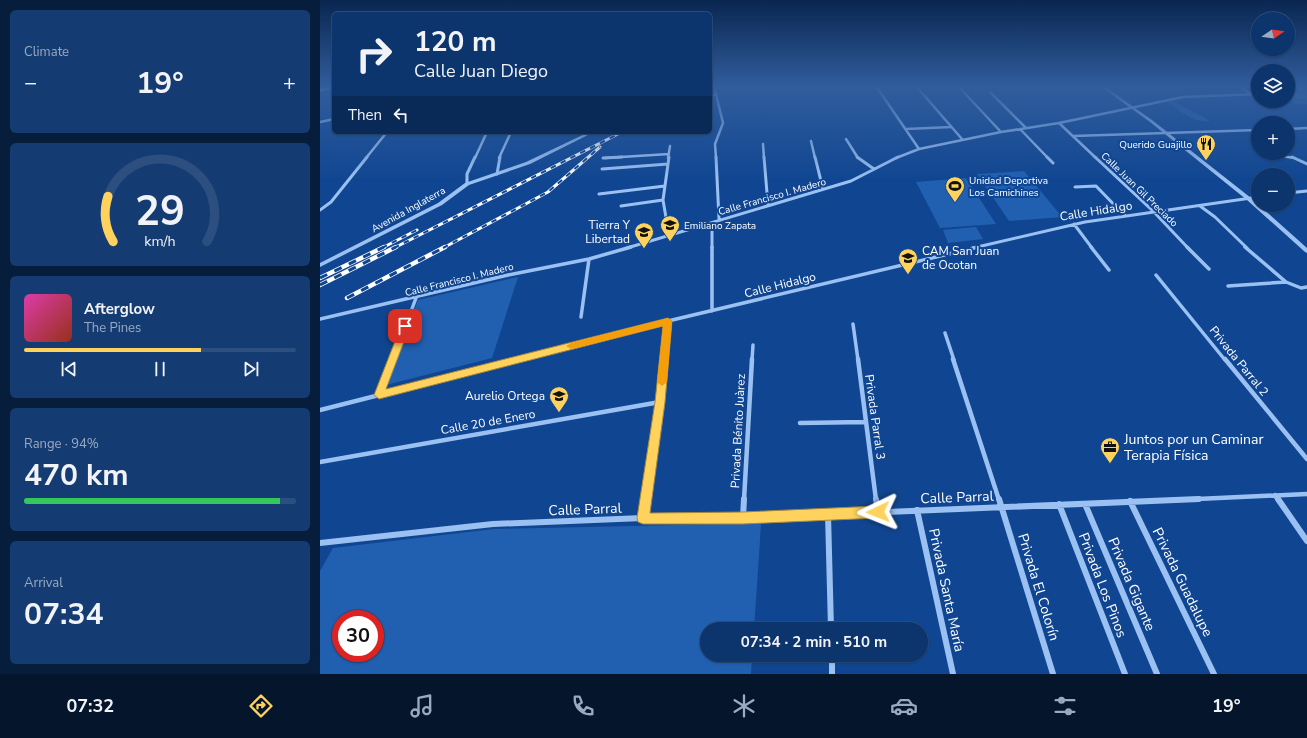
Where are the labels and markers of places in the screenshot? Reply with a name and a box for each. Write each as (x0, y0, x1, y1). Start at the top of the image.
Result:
restaurant icon: Querido Guajillo (1195, 133, 1217, 161)
place label: Querido Guajillo (1119, 138, 1192, 152)
place label: Unidad Deportiva Los Camichines (969, 174, 1048, 200)
sports icon: Unidad Deportiva Los Camichines (944, 175, 966, 203)
school or university icon: Emiliano Zapata (659, 214, 681, 242)
place label: Tierra Y Libertad (585, 217, 631, 247)
place label: Emiliano Zapata (684, 219, 756, 233)
school or university icon: Tierra Y Libertad (633, 221, 655, 249)
place label: CAM San Juan de Ocotan (922, 243, 999, 273)
school or university icon: CAM San Juan de Ocotan (897, 247, 919, 275)
pin (388, 309, 422, 343)
school or university icon: Aurelio Ortega (548, 385, 570, 413)
place label: Aurelio Ortega (465, 388, 545, 404)
place label: Juntos por un Caminar Terapia Física (1123, 430, 1263, 465)
office icon: Juntos por un Caminar Terapia Física (1099, 436, 1121, 464)

